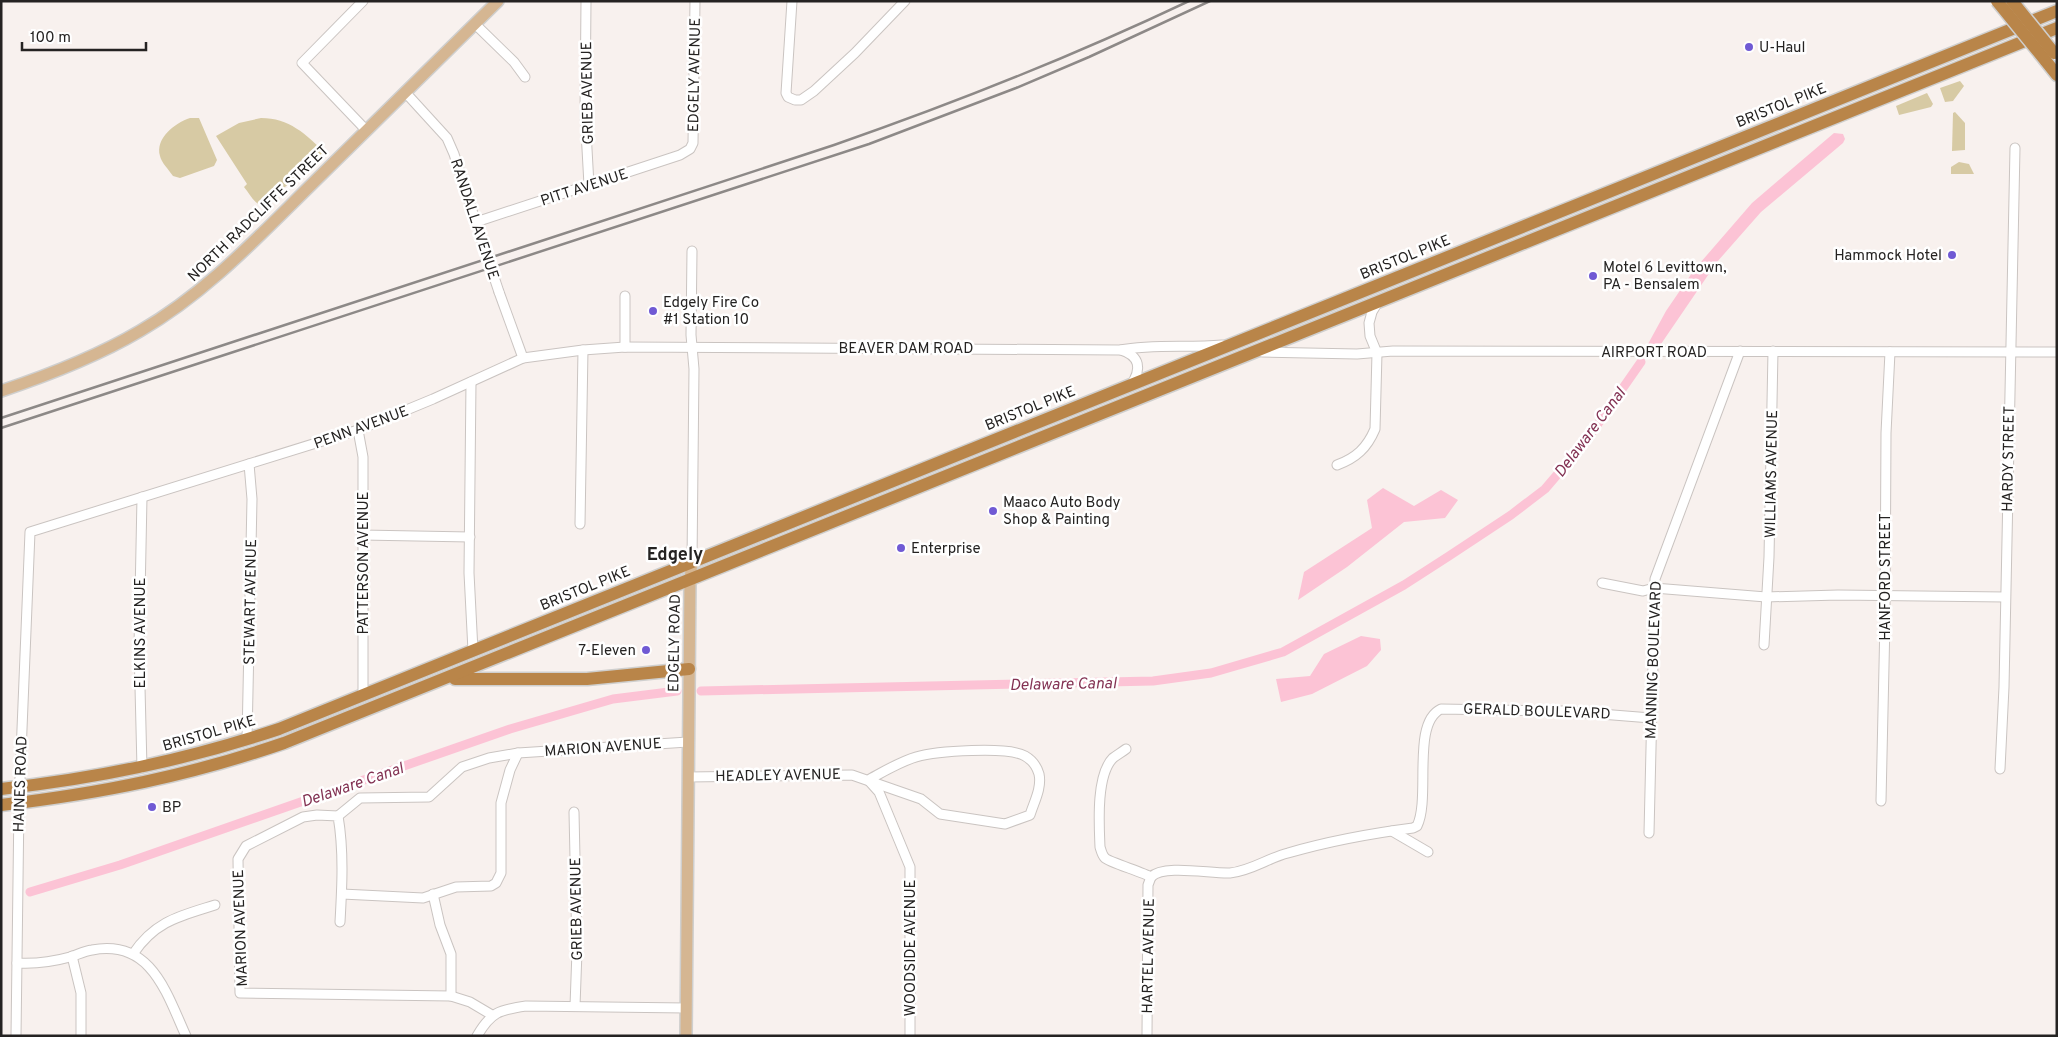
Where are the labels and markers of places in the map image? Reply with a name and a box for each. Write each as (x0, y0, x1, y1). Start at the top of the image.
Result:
place label: U-Haul (1759, 39, 1805, 58)
marker: U-Haul (1743, 41, 1755, 53)
place label: Hammock Hotel (1834, 247, 1942, 266)
marker: Hammock Hotel (1946, 249, 1958, 261)
place label: Motel 6 Levittown, PA - Bensalem (1603, 259, 1727, 295)
marker: Motel 6 Levittown, PA - Bensalem (1587, 270, 1599, 282)
place label: Edgely Fire Co #1 Station 10 (663, 294, 759, 330)
marker: Edgely Fire Co #1 Station 10 (647, 305, 659, 317)
place label: Maaco Auto Body Shop & Painting (1003, 494, 1121, 530)
marker: Maaco Auto Body Shop & Painting (987, 505, 999, 517)
place label: Enterprise (911, 540, 981, 559)
marker: Enterprise (895, 542, 907, 554)
place label: 7-Eleven (578, 642, 636, 661)
marker: 7-Eleven (640, 644, 652, 656)
place label: BP (162, 799, 181, 818)
marker: BP (146, 801, 158, 813)

